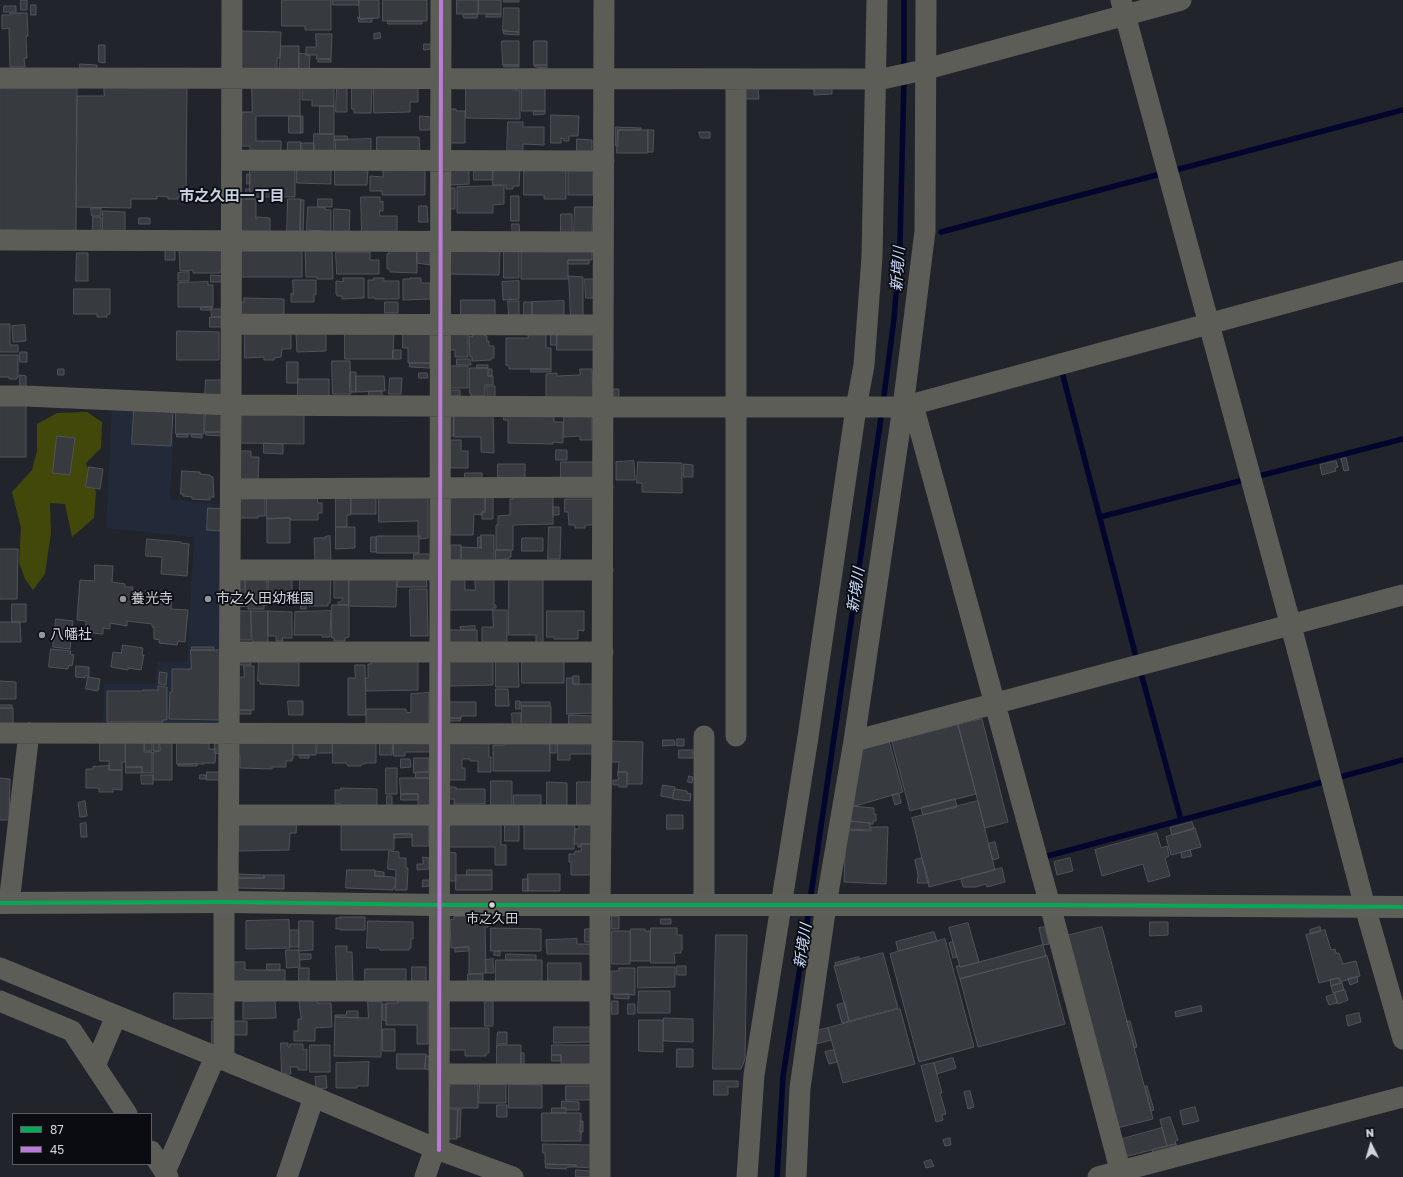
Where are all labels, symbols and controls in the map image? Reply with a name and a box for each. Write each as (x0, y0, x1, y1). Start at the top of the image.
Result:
district label: 市之久田一丁目 (180, 187, 284, 205)
water label: 新境川 (887, 246, 909, 292)
water label: 新境川 (844, 566, 868, 614)
place label: 養光寺 (131, 591, 173, 607)
place label: 市之久田幼稚園 (216, 591, 314, 607)
marker: 養光寺 (118, 594, 128, 604)
marker: 市之久田幼稚園 (203, 594, 213, 604)
place label: 八幡社 (50, 627, 92, 643)
marker: 八幡社 (37, 630, 47, 640)
marker: 市之久田 (487, 900, 497, 910)
place label: 市之久田 (466, 911, 518, 927)
water label: 新境川 (791, 922, 815, 970)
legend (12, 1113, 152, 1165)
text: 87 (50, 1122, 64, 1137)
north arrow (1351, 1125, 1391, 1165)
text: N (1365, 1126, 1375, 1139)
text: 45 (50, 1142, 64, 1157)

